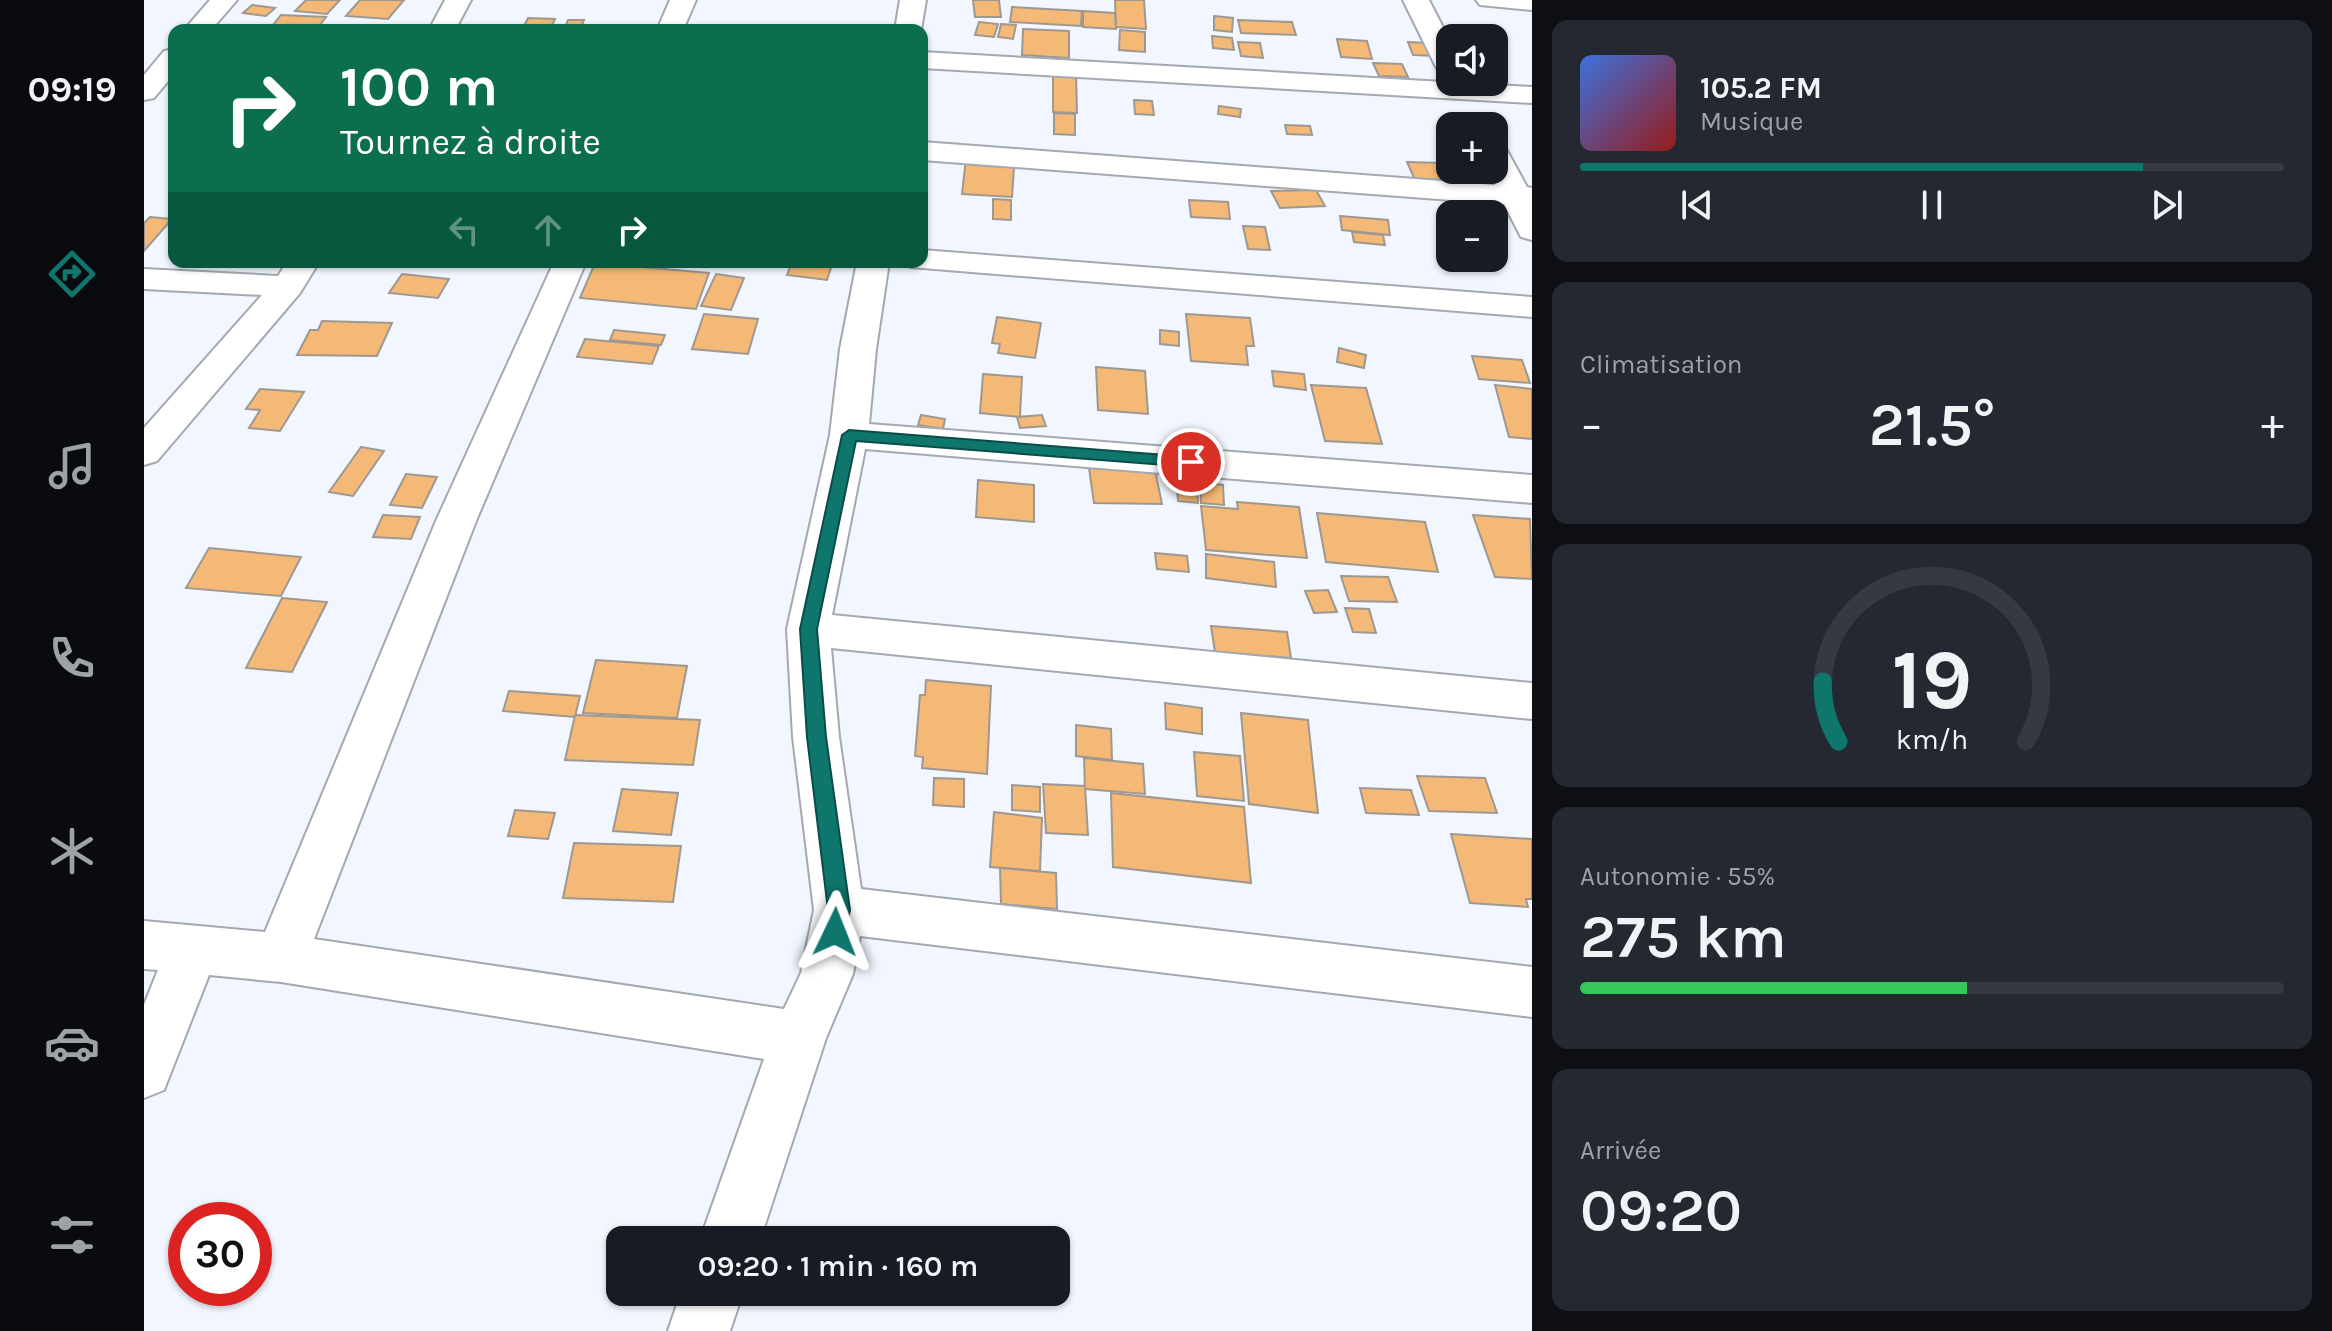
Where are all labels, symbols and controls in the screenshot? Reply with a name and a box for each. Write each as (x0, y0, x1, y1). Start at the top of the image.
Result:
map controls (1436, 24, 1508, 272)
button: sound (1436, 24, 1508, 96)
text: 100 m (340, 54, 498, 119)
icon: right (208, 56, 312, 160)
text: 09:19 (27, 68, 117, 110)
text: 105.2 FM (1700, 70, 1822, 106)
text: Musique (1700, 106, 1803, 137)
button: + (1436, 112, 1508, 184)
text: Tournez à droite (340, 121, 601, 163)
icon: previous (1675, 183, 1719, 227)
icon: pause (1910, 183, 1954, 227)
icon: next (2145, 183, 2189, 227)
button: − (1436, 200, 1508, 272)
icon: left (442, 208, 486, 252)
icon: ahead (526, 208, 570, 252)
icon: right (610, 208, 654, 252)
icon: directions (44, 246, 100, 302)
text: Climatisation (1580, 349, 1743, 380)
text: 21.5° (1869, 390, 1995, 460)
text: − (1580, 399, 1603, 450)
text: + (2261, 399, 2284, 450)
pin (1157, 428, 1225, 496)
icon: music (44, 438, 100, 494)
icon: arrive (1169, 440, 1213, 484)
icon: phone (44, 630, 100, 686)
text: 19 (1892, 631, 1972, 728)
text: km/h (1896, 723, 1968, 756)
icon: climate (44, 823, 100, 879)
text: Autonomie · 55% (1580, 861, 1775, 892)
position arrow (793, 890, 877, 974)
text: 275 km (1580, 902, 1787, 972)
icon: car (44, 1015, 100, 1071)
text: Arrivée (1580, 1135, 1661, 1166)
text: 09:20 (1580, 1176, 1742, 1246)
speed limit sign: 30 (168, 1202, 272, 1306)
icon: filters (44, 1207, 100, 1263)
text: 09:20 · 1 min · 160 m (698, 1248, 978, 1284)

